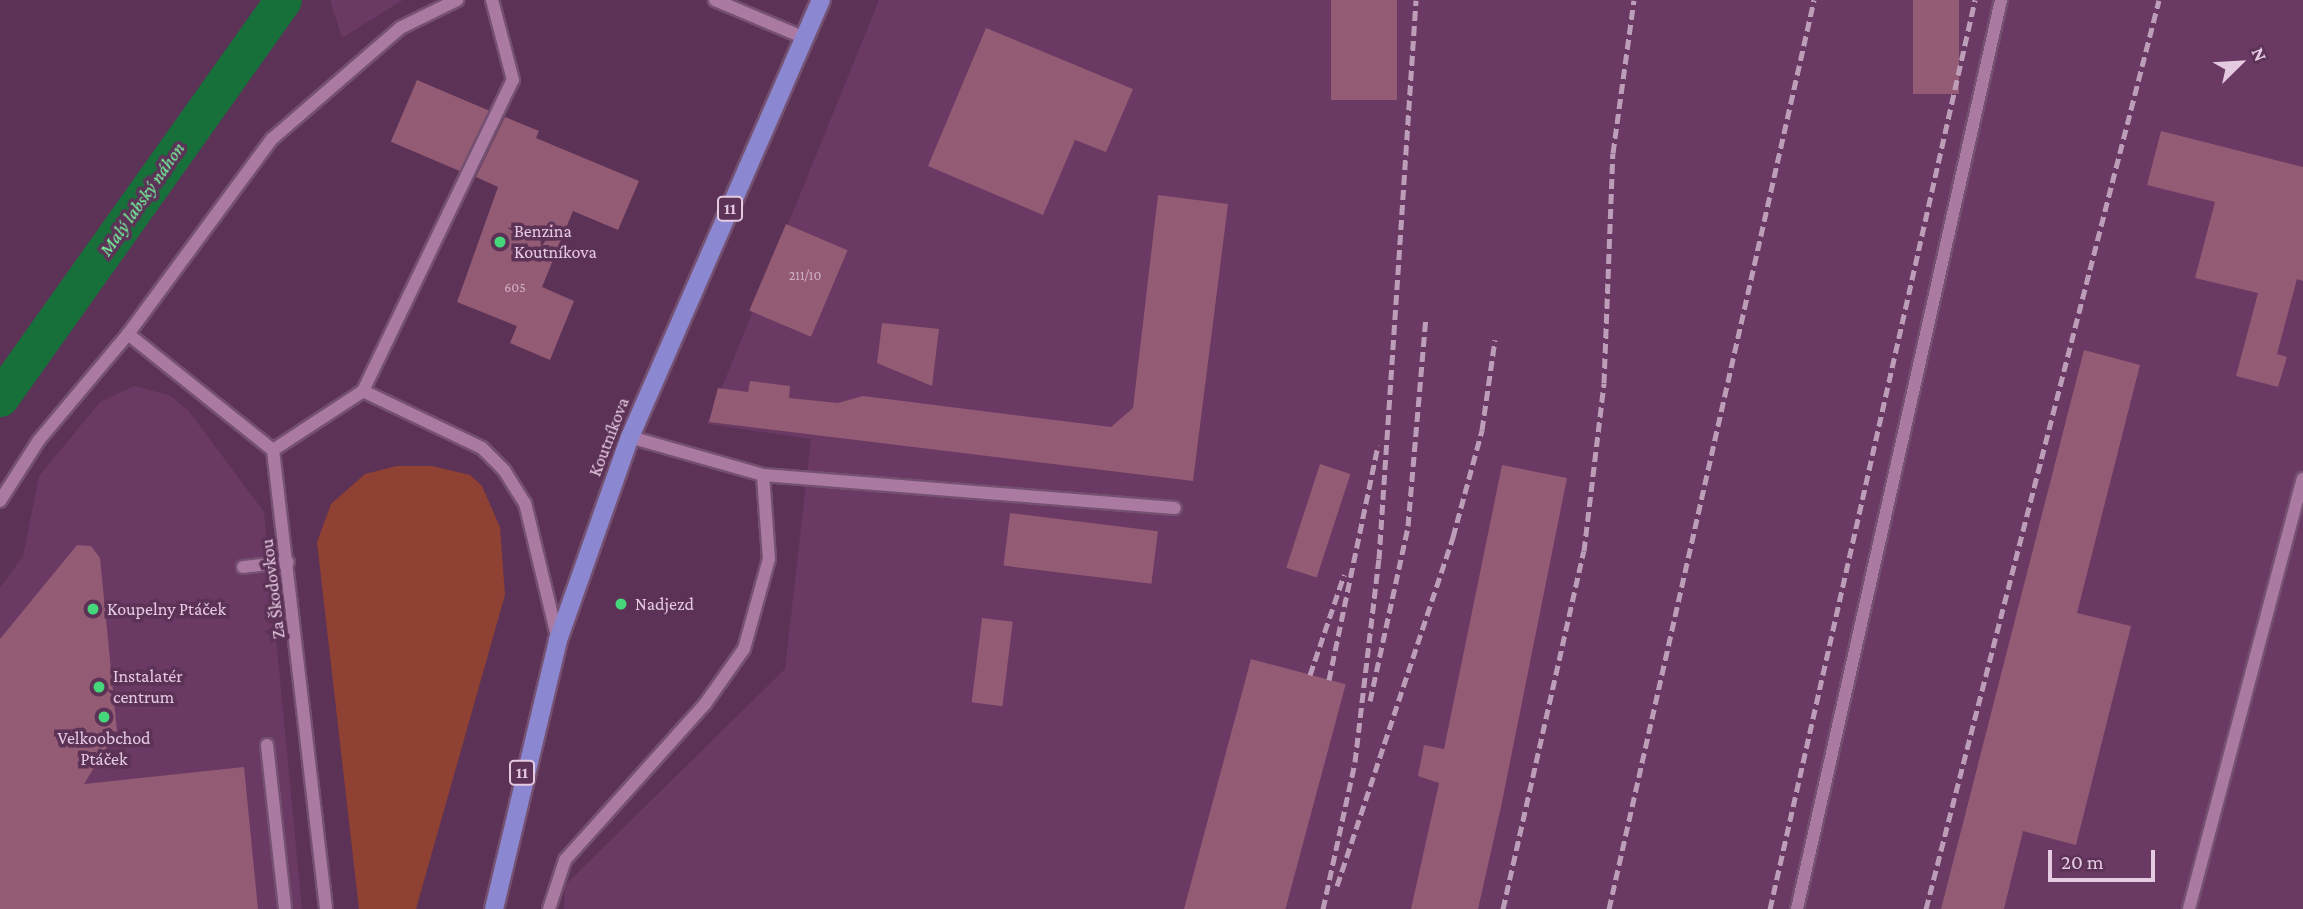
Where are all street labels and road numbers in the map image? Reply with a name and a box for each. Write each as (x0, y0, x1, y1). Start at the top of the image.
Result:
road number: 11 (716, 196, 744, 222)
street label: Koutníkova (584, 394, 634, 480)
street label: Za Škodovkou (256, 538, 290, 640)
road number: 11 (508, 760, 536, 786)

